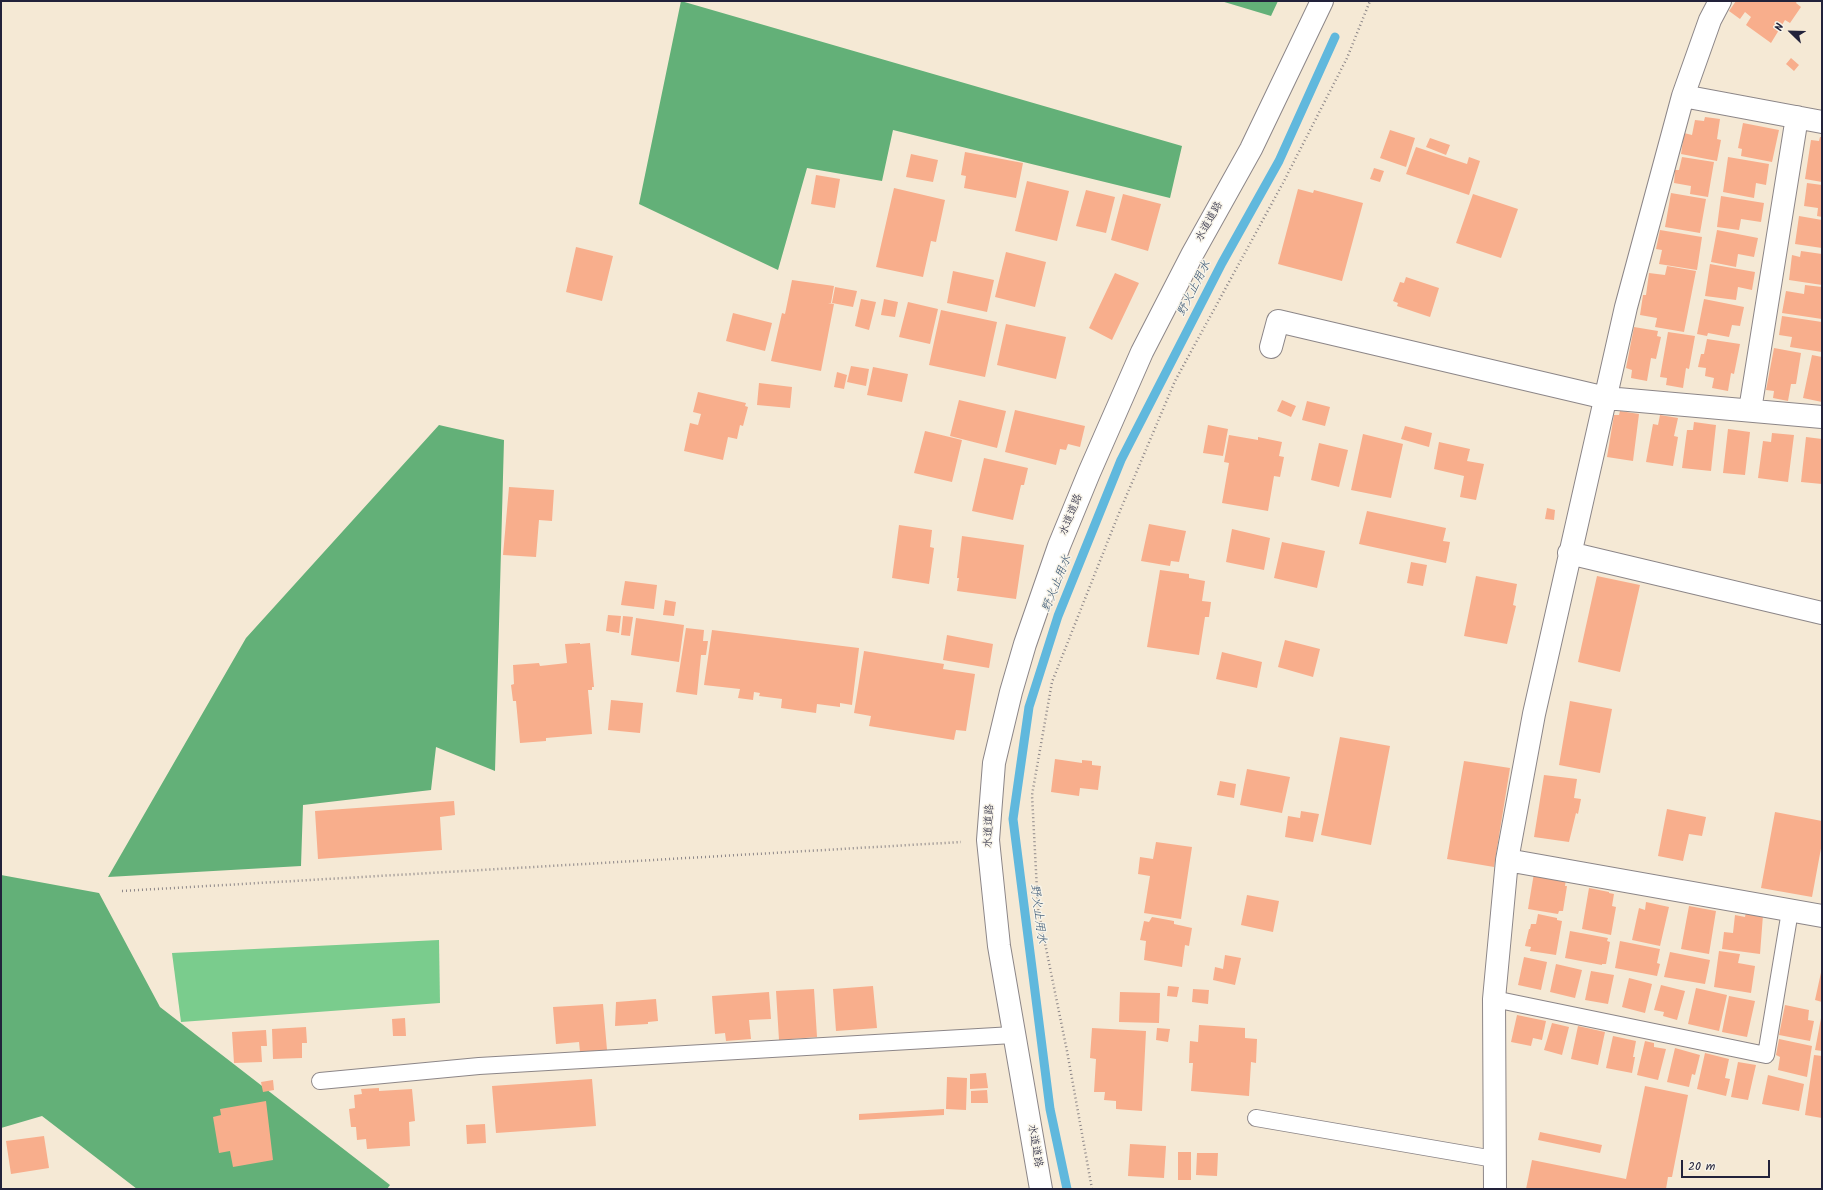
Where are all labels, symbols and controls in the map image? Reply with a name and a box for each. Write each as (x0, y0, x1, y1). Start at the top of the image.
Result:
north arrow (1771, 12, 1811, 52)
text: N (1770, 21, 1790, 34)
street label: 水道道路 (1194, 200, 1226, 244)
water label: 野火止用水 (1175, 259, 1215, 319)
street label: 水道道路 (1058, 492, 1086, 538)
water label: 野火止用水 (1040, 553, 1076, 615)
street label: 水道道路 (983, 804, 997, 848)
water label: 野火止用水 (1026, 883, 1048, 945)
street label: 水道道路 (1024, 1123, 1044, 1169)
scale bar (1683, 1152, 1772, 1178)
text: 20 m (1688, 1157, 1715, 1176)

